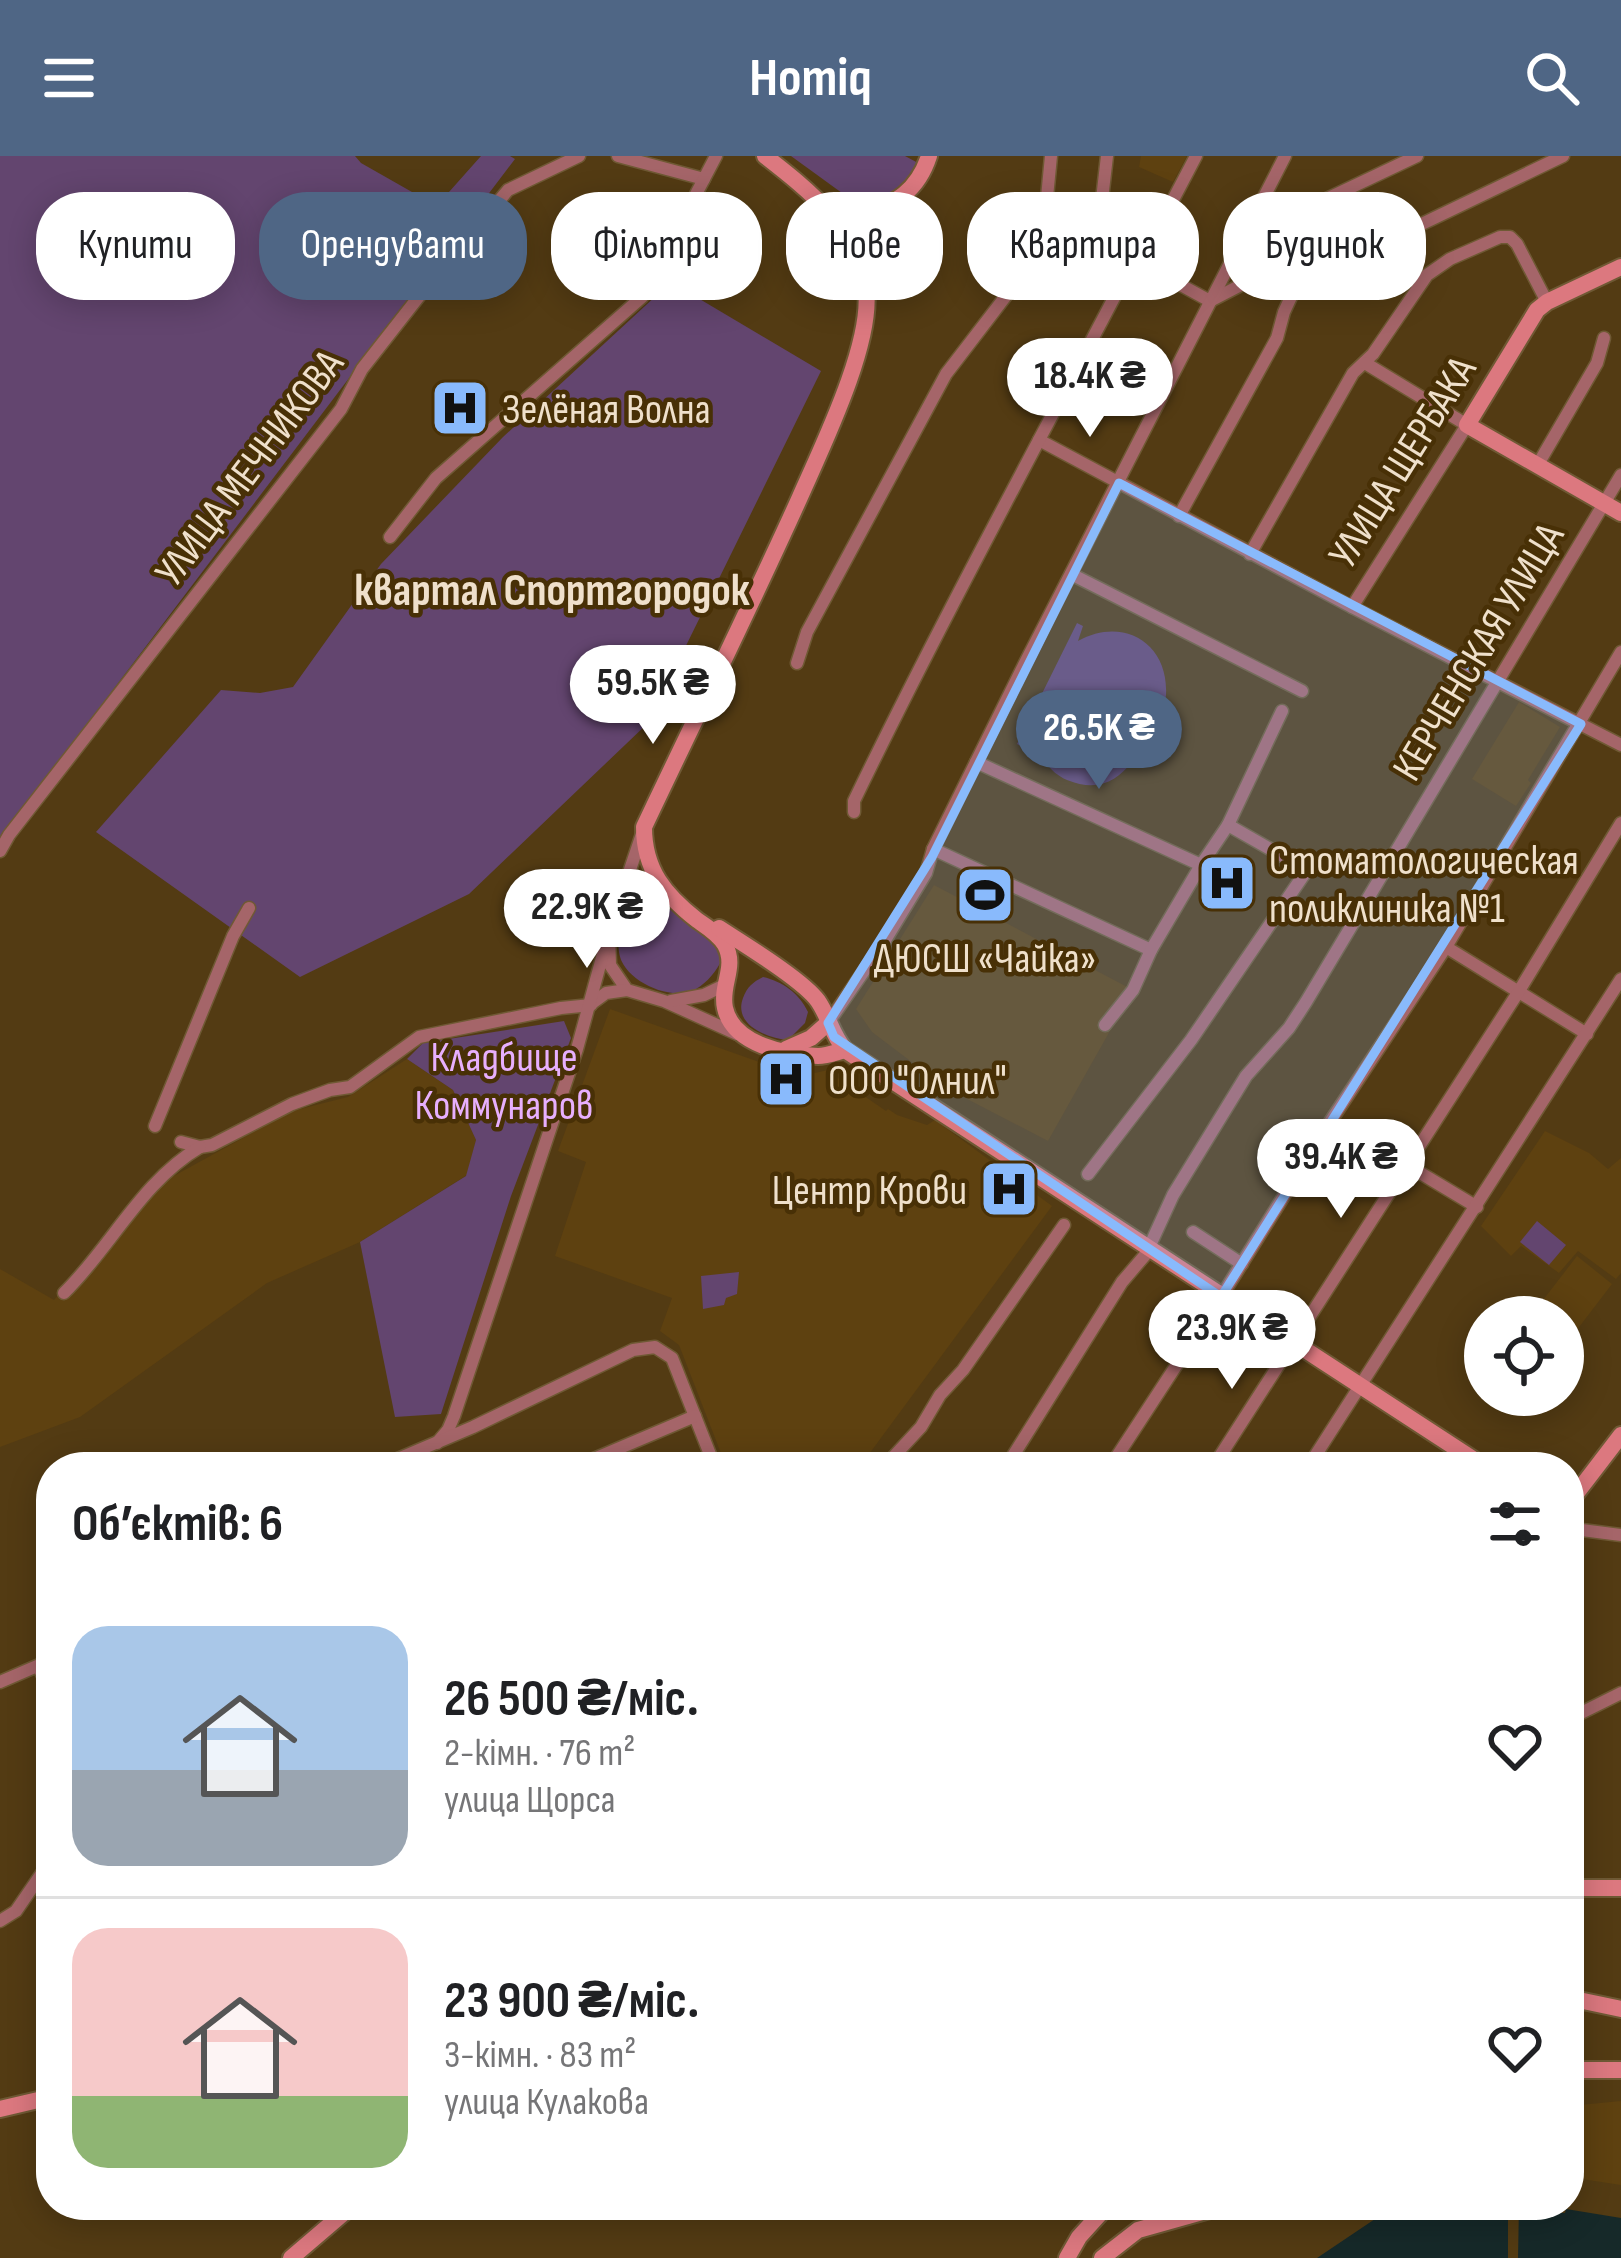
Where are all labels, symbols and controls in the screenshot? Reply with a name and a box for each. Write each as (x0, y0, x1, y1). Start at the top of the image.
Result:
icon: menu (36, 45, 102, 111)
icon: search (1519, 45, 1585, 111)
text: Homiq (749, 46, 872, 111)
chip: Купити (36, 192, 235, 300)
chip: Орендувати (259, 192, 527, 300)
chip: Фільтри (551, 192, 762, 300)
chip: Нове (786, 192, 943, 300)
chip: Квартира (967, 192, 1199, 300)
chip: Будинок (1223, 192, 1426, 300)
pin: 18.4K ₴ (979, 338, 1201, 440)
street label: УЛИЦА МЕЧНИКОВА (145, 340, 356, 596)
street label: УЛИЦА ЩЕРБАКА (1318, 347, 1489, 577)
text: 18.4K ₴ (1034, 353, 1146, 400)
hospital icon: Зелёная Волна (429, 377, 491, 439)
place label: Зелёная Волна (502, 385, 711, 436)
street label: КЕРЧЕНСКАЯ УЛИЦА (1382, 514, 1576, 790)
district label: квартал Спортгородок (354, 564, 750, 619)
pin: 59.5K ₴ (542, 645, 764, 747)
text: 59.5K ₴ (597, 660, 709, 707)
pin: 26.5K ₴ (988, 690, 1210, 792)
text: 26.5K ₴ (1043, 705, 1155, 752)
place label: Стоматологическая поликлиника №1 (1269, 836, 1579, 935)
hospital icon: Стоматологическая поликлиника №1 (1196, 852, 1258, 914)
sports icon: ДЮСШ «Чайка» (954, 864, 1016, 926)
pin: 22.9K ₴ (476, 869, 698, 971)
text: 22.9K ₴ (531, 884, 643, 931)
place label: ДЮСШ «Чайка» (874, 934, 1096, 985)
park label: Кладбище Коммунаров (414, 1033, 594, 1132)
hospital icon: ООО "Олнил" (755, 1048, 817, 1110)
place label: ООО "Олнил" (828, 1056, 1007, 1107)
pin: 39.4K ₴ (1230, 1119, 1452, 1221)
text: 39.4K ₴ (1284, 1134, 1398, 1181)
hospital icon: Центр Крови (978, 1158, 1040, 1220)
place label: Центр Крови (772, 1166, 967, 1217)
pin: 23.9K ₴ (1121, 1290, 1343, 1392)
map controls (1464, 1296, 1584, 1416)
button: locate (1464, 1296, 1584, 1416)
text: 23.9K ₴ (1176, 1305, 1288, 1352)
icon: filters (1482, 1491, 1548, 1557)
text: Об’єктів: 6 (72, 1494, 283, 1555)
text: 26 500 ₴/міс. (444, 1669, 699, 1730)
icon: home (168, 1674, 312, 1818)
icon: heart (1482, 1713, 1548, 1779)
text: 2-кімн. · 76 m² (444, 1730, 635, 1777)
text: улица Щорса (444, 1777, 616, 1824)
text: 23 900 ₴/міс. (444, 1971, 699, 2032)
icon: home (168, 1976, 312, 2120)
icon: heart (1482, 2015, 1548, 2081)
text: 3-кімн. · 83 m² (444, 2032, 636, 2079)
text: улица Кулакова (444, 2079, 649, 2126)

